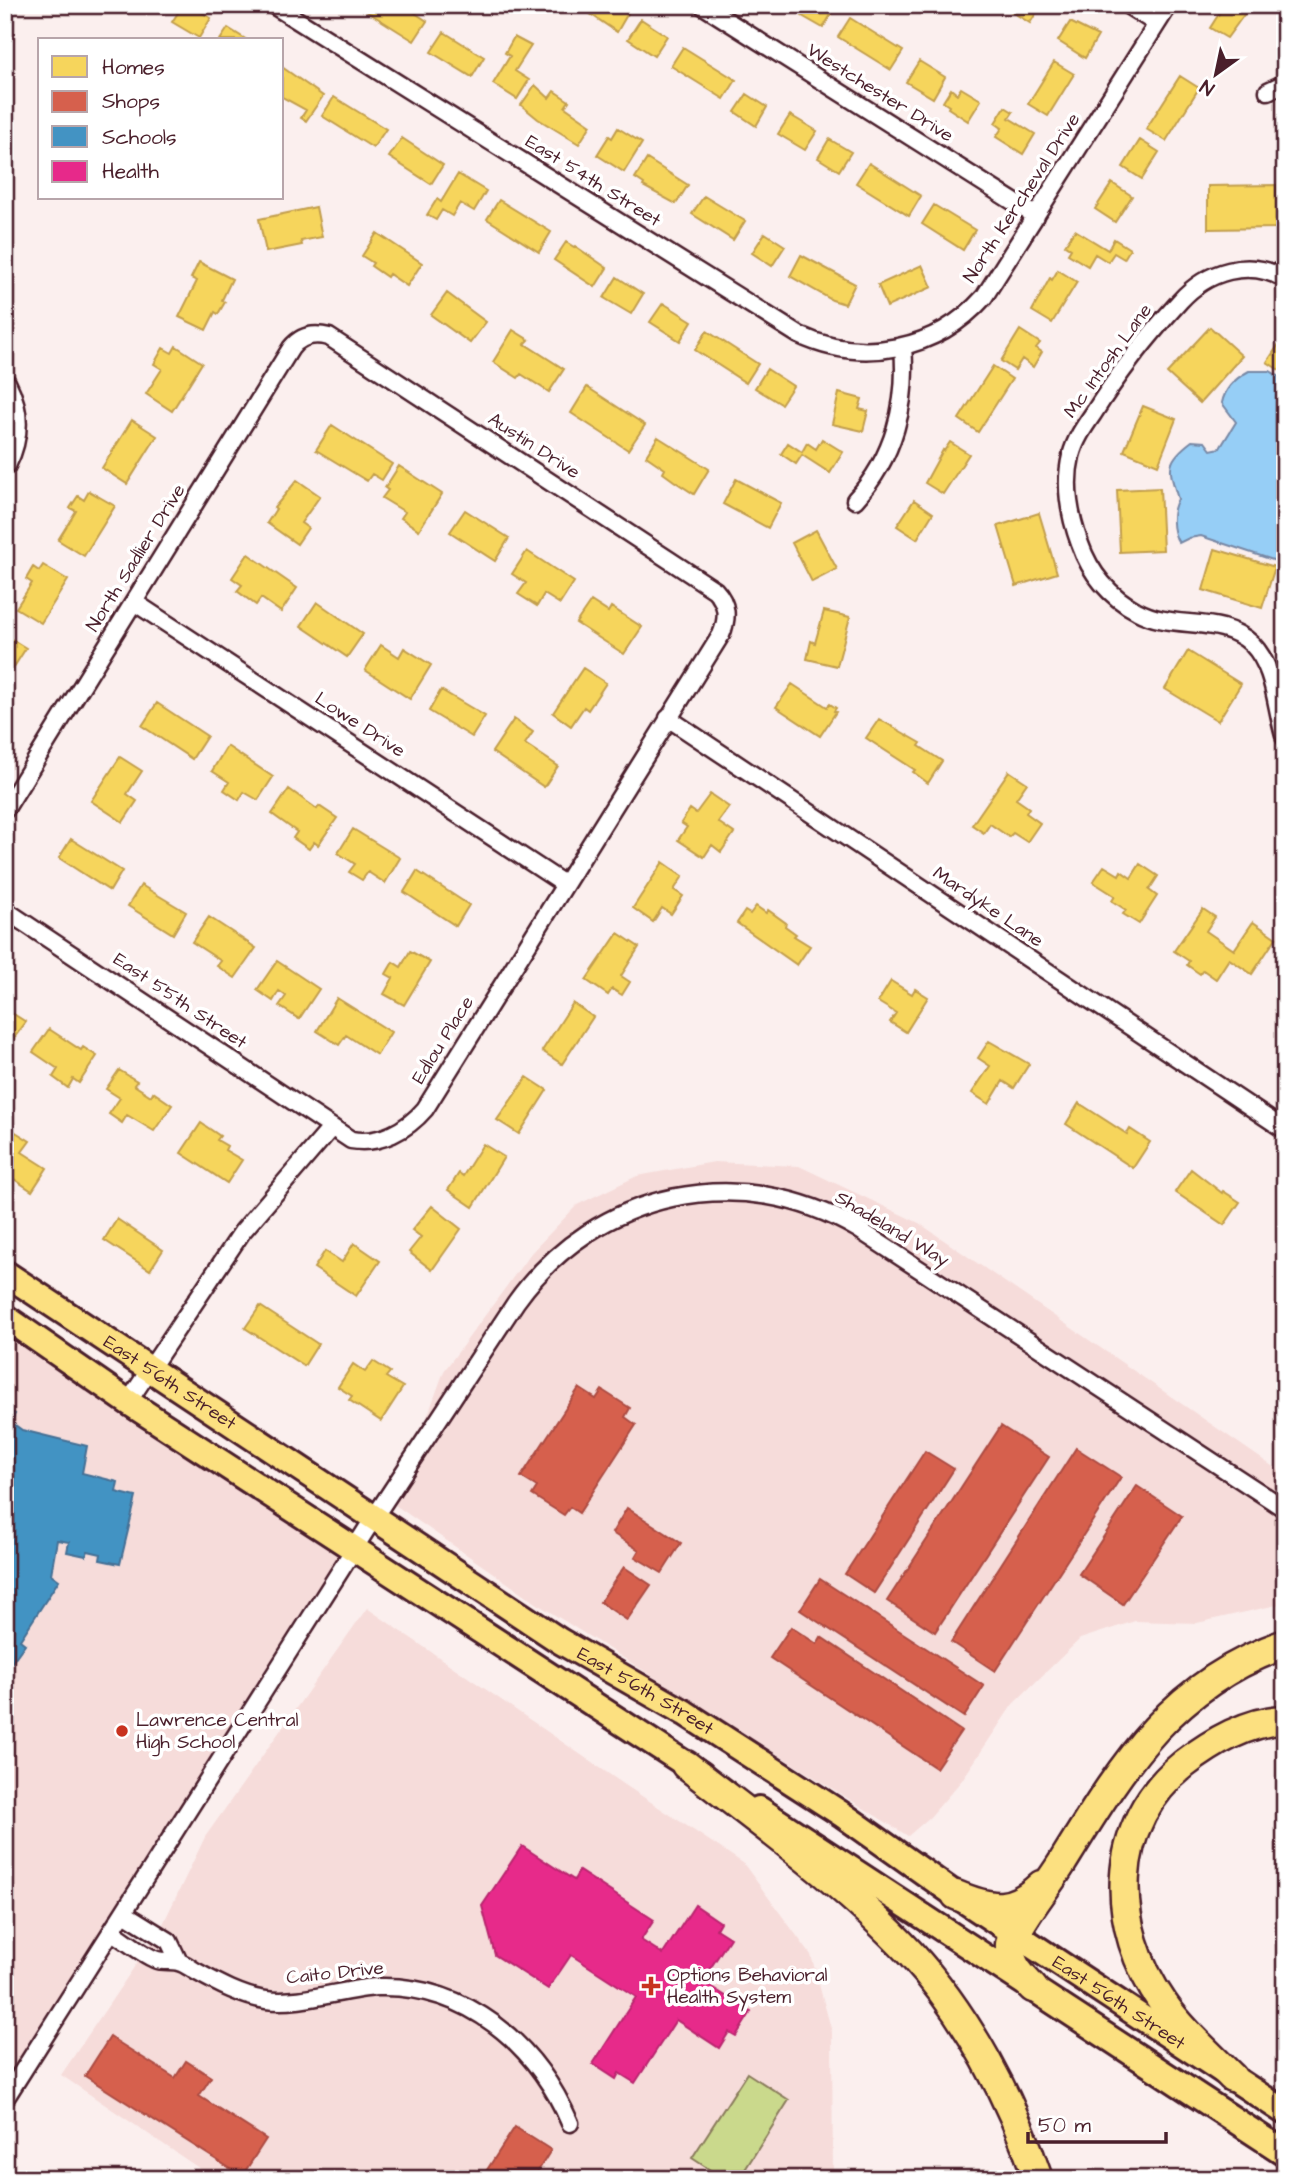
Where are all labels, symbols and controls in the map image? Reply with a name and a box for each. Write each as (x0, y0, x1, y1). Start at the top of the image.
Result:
street label: Westchester Drive (801, 37, 959, 149)
legend (38, 38, 284, 200)
north arrow (1182, 38, 1252, 108)
text: Homes (102, 53, 165, 82)
text: N (1195, 72, 1220, 102)
text: Shops (102, 87, 160, 117)
street label: North Kercheval Drive (957, 108, 1087, 288)
text: Schools (102, 123, 177, 152)
street label: East 54th Street (520, 128, 666, 234)
text: Health (102, 157, 160, 186)
street label: Mc Intosh Lane (1057, 298, 1159, 424)
street label: Austin Drive (483, 406, 585, 486)
street label: North Sadlier Drive (80, 479, 192, 637)
street label: Lowe Drive (309, 686, 411, 764)
street label: Mardyke Lane (927, 860, 1049, 955)
street label: East 55th Street (108, 946, 252, 1056)
street label: Edlou Place (405, 991, 481, 1089)
street label: Shadeland Way (829, 1184, 955, 1275)
street label: East 56th Street (98, 1328, 242, 1437)
street label: East 56th Street (572, 1640, 720, 1742)
place label: Lawrence Central High School (136, 1707, 298, 1757)
marker: Lawrence Central High School (114, 1723, 130, 1739)
street label: East 56th Street (1047, 1949, 1191, 2057)
street label: Caito Drive (285, 1954, 385, 1992)
place label: Options Behavioral Health System (667, 1962, 828, 2012)
marker: Options Behavioral Health System (641, 1976, 661, 1996)
scale bar (1028, 2100, 1166, 2144)
text: 50 m (1038, 2111, 1092, 2140)

